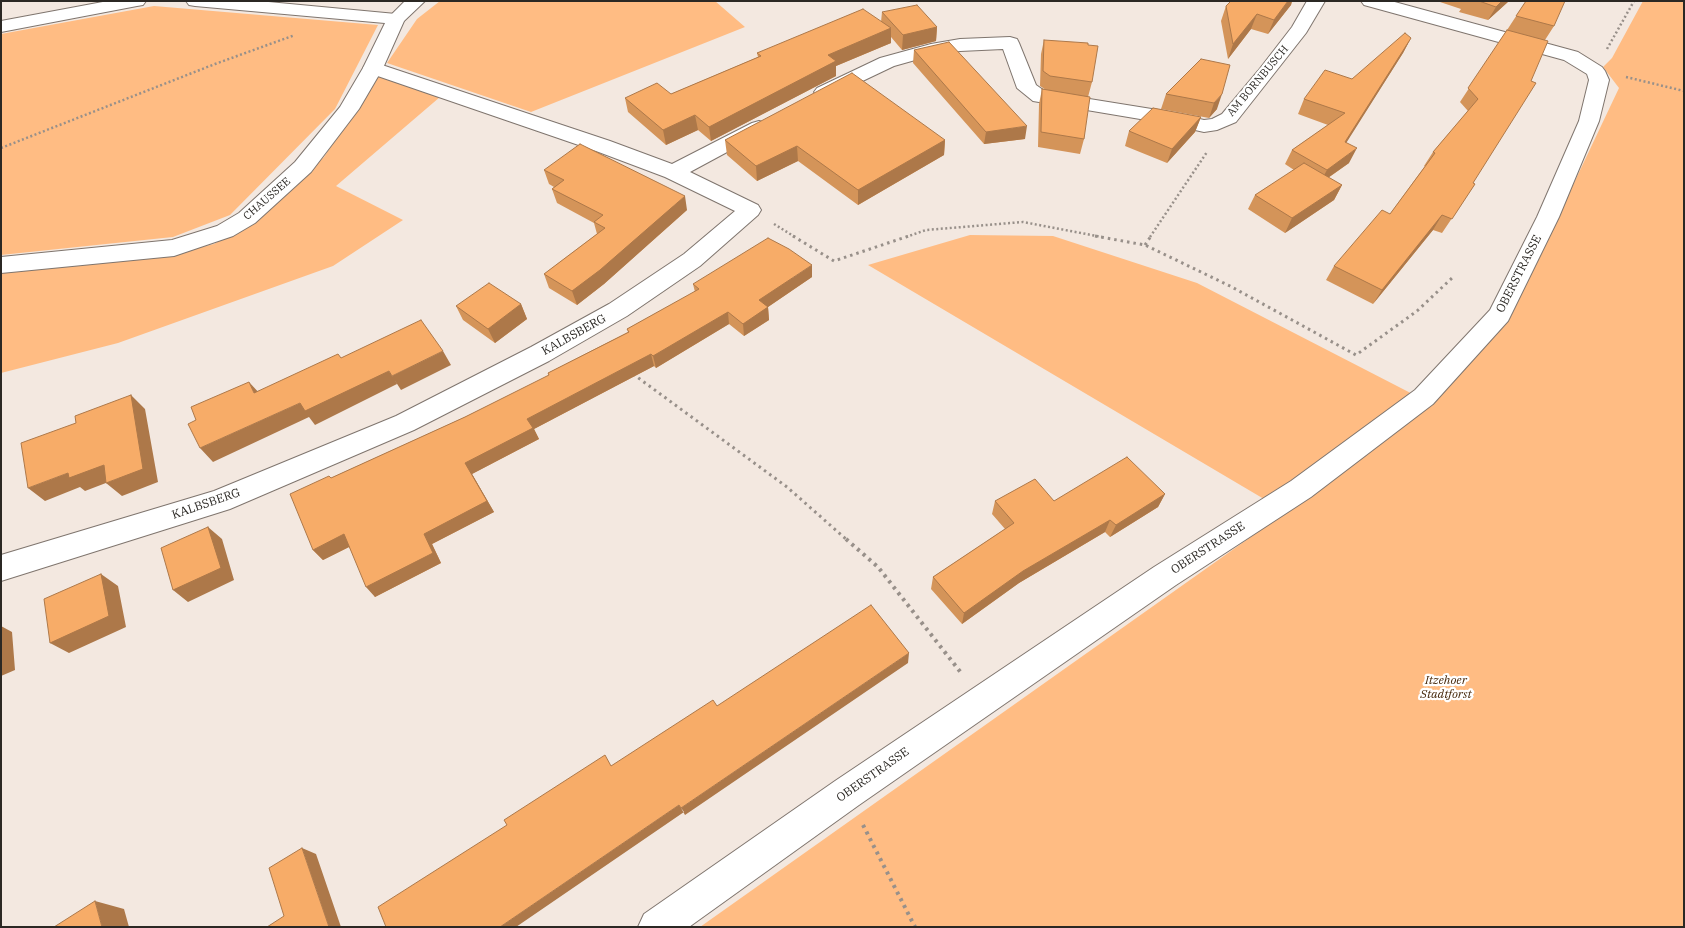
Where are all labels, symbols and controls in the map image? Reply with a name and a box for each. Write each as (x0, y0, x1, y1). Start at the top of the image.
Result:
street label: AM BORNBUSCH (1224, 43, 1292, 119)
street label: CHAUSSEE (241, 175, 293, 223)
street label: OBERSTRASSE (1493, 233, 1545, 315)
street label: KALBSBERG (539, 311, 609, 359)
street label: KALBSBERG (170, 486, 242, 522)
street label: OBERSTRASSE (1168, 519, 1248, 577)
park label: Itzehoer Stadtforst (1420, 674, 1472, 702)
street label: OBERSTRASSE (834, 745, 912, 805)

